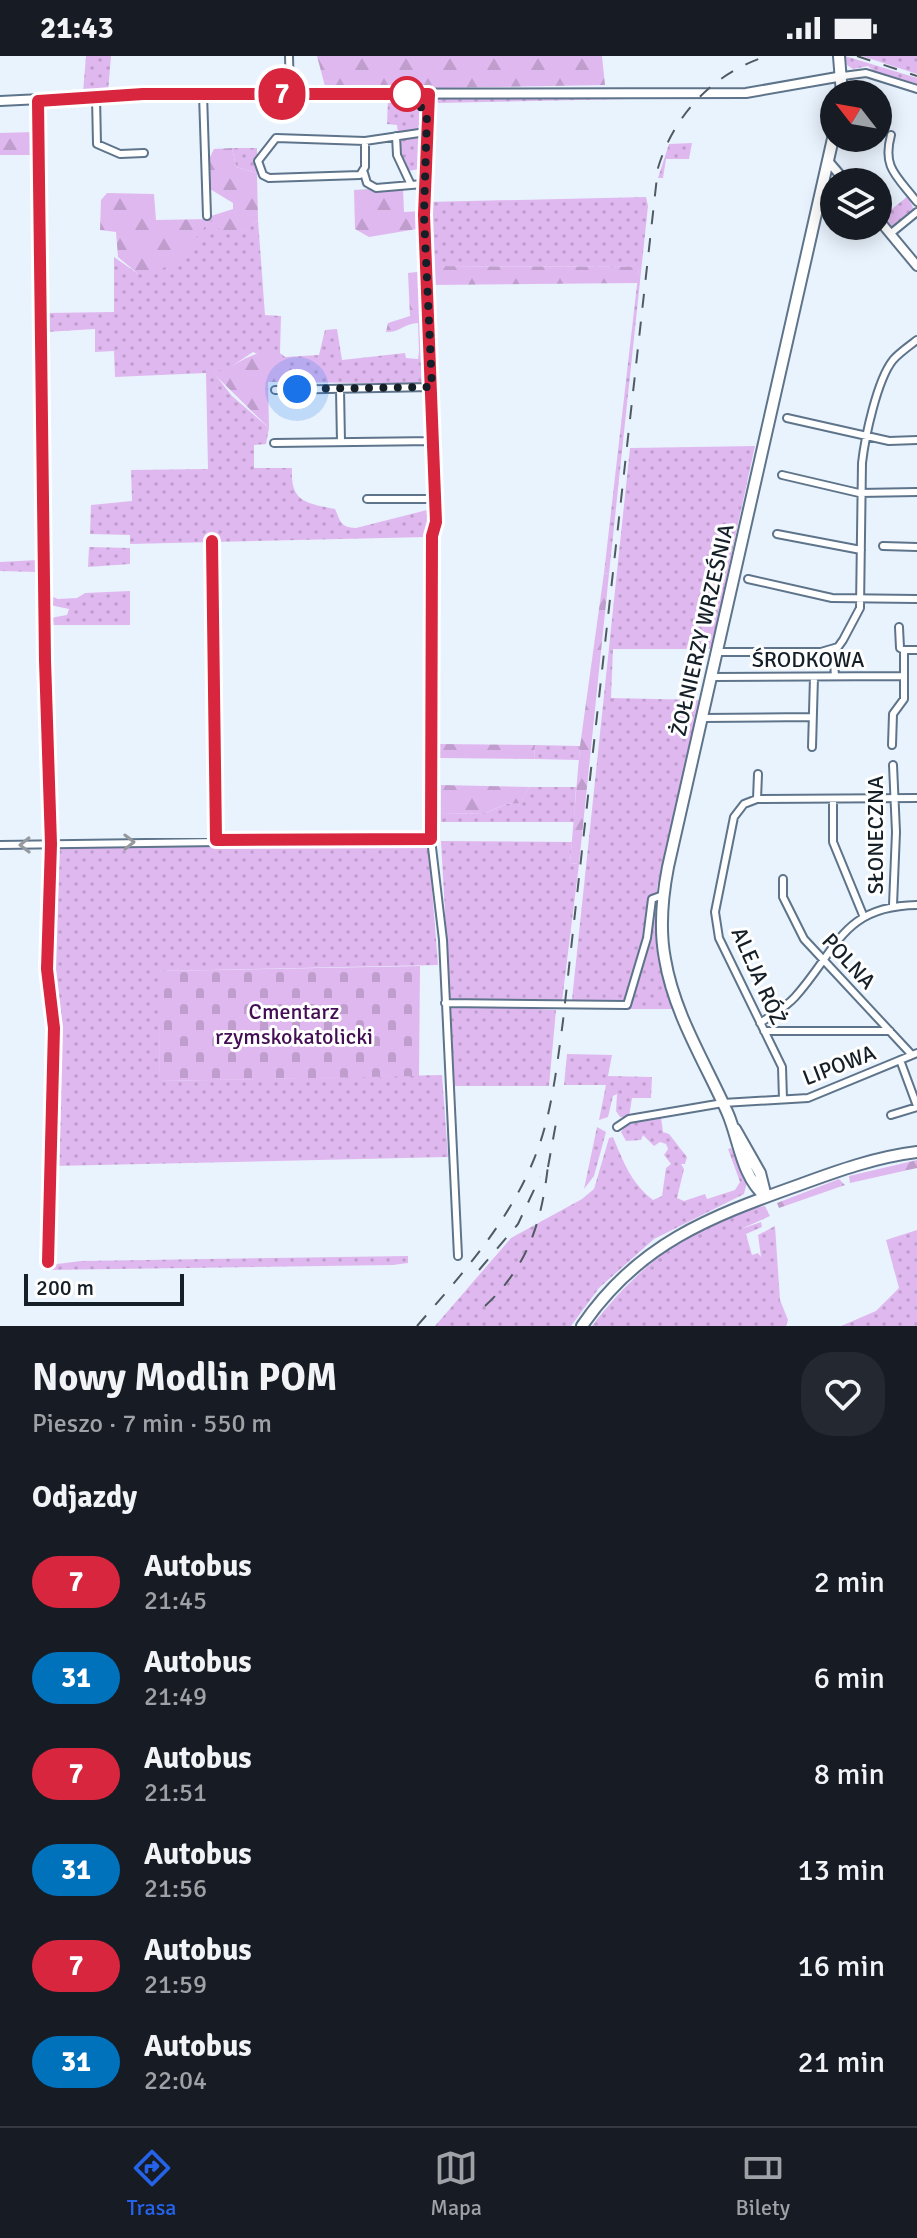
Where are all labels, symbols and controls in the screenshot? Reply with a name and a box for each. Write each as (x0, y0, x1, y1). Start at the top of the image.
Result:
text: 21:43 (40, 10, 114, 47)
line badge: 7 (256, 68, 308, 120)
text: 7 (274, 77, 290, 111)
unlabelled marker (390, 77, 424, 111)
north arrow (820, 80, 892, 152)
map controls (820, 80, 892, 240)
button: layers (820, 168, 892, 240)
your location (277, 369, 317, 409)
street label: ŻOŁNIERZY WRZEŚNIA (664, 521, 740, 739)
street label: ŚRODKOWA (752, 646, 865, 673)
street label: SŁONECZNA (862, 775, 889, 895)
one-way arrow (123, 833, 136, 851)
one-way arrow (19, 836, 31, 853)
street label: ALEJA RÓŻ (725, 923, 793, 1029)
street label: POLNA (816, 927, 882, 995)
park label: Cmentarz rzymskokatolicki (215, 998, 373, 1050)
street label: LIPOWA (799, 1039, 880, 1091)
scale bar (24, 1270, 184, 1306)
text: 200 m (36, 1274, 94, 1301)
button: heart (801, 1352, 885, 1436)
text: Nowy Modlin POM (32, 1354, 337, 1401)
text: Pieszo · 7 min · 550 m (32, 1408, 272, 1440)
text: Odjazdy (32, 1479, 137, 1516)
text: Autobus (144, 1548, 252, 1585)
text: 2 min (814, 1564, 885, 1601)
text: 7 (68, 1565, 84, 1599)
text: 21:45 (144, 1585, 207, 1617)
text: Autobus (144, 1644, 252, 1681)
text: 6 min (814, 1660, 885, 1697)
text: 31 (61, 1661, 91, 1695)
text: 21:49 (144, 1681, 207, 1713)
text: Autobus (144, 1740, 252, 1777)
text: 8 min (814, 1756, 885, 1793)
text: 7 (68, 1757, 84, 1791)
text: 21:51 (144, 1777, 207, 1809)
text: Autobus (144, 1836, 252, 1873)
text: 13 min (798, 1852, 885, 1889)
text: 31 (61, 1853, 91, 1887)
text: 21:56 (144, 1873, 207, 1905)
text: Autobus (144, 1932, 252, 1969)
text: 16 min (798, 1948, 885, 1985)
text: 7 (68, 1949, 84, 1983)
text: 21:59 (144, 1969, 207, 2001)
text: Autobus (144, 2028, 252, 2065)
text: 21 min (798, 2044, 885, 2081)
text: 31 (61, 2045, 91, 2079)
text: 22:04 (144, 2065, 207, 2097)
tab: Trasa (127, 2146, 176, 2221)
tab: Mapa (430, 2146, 482, 2221)
tab: Bilety (736, 2146, 790, 2221)

